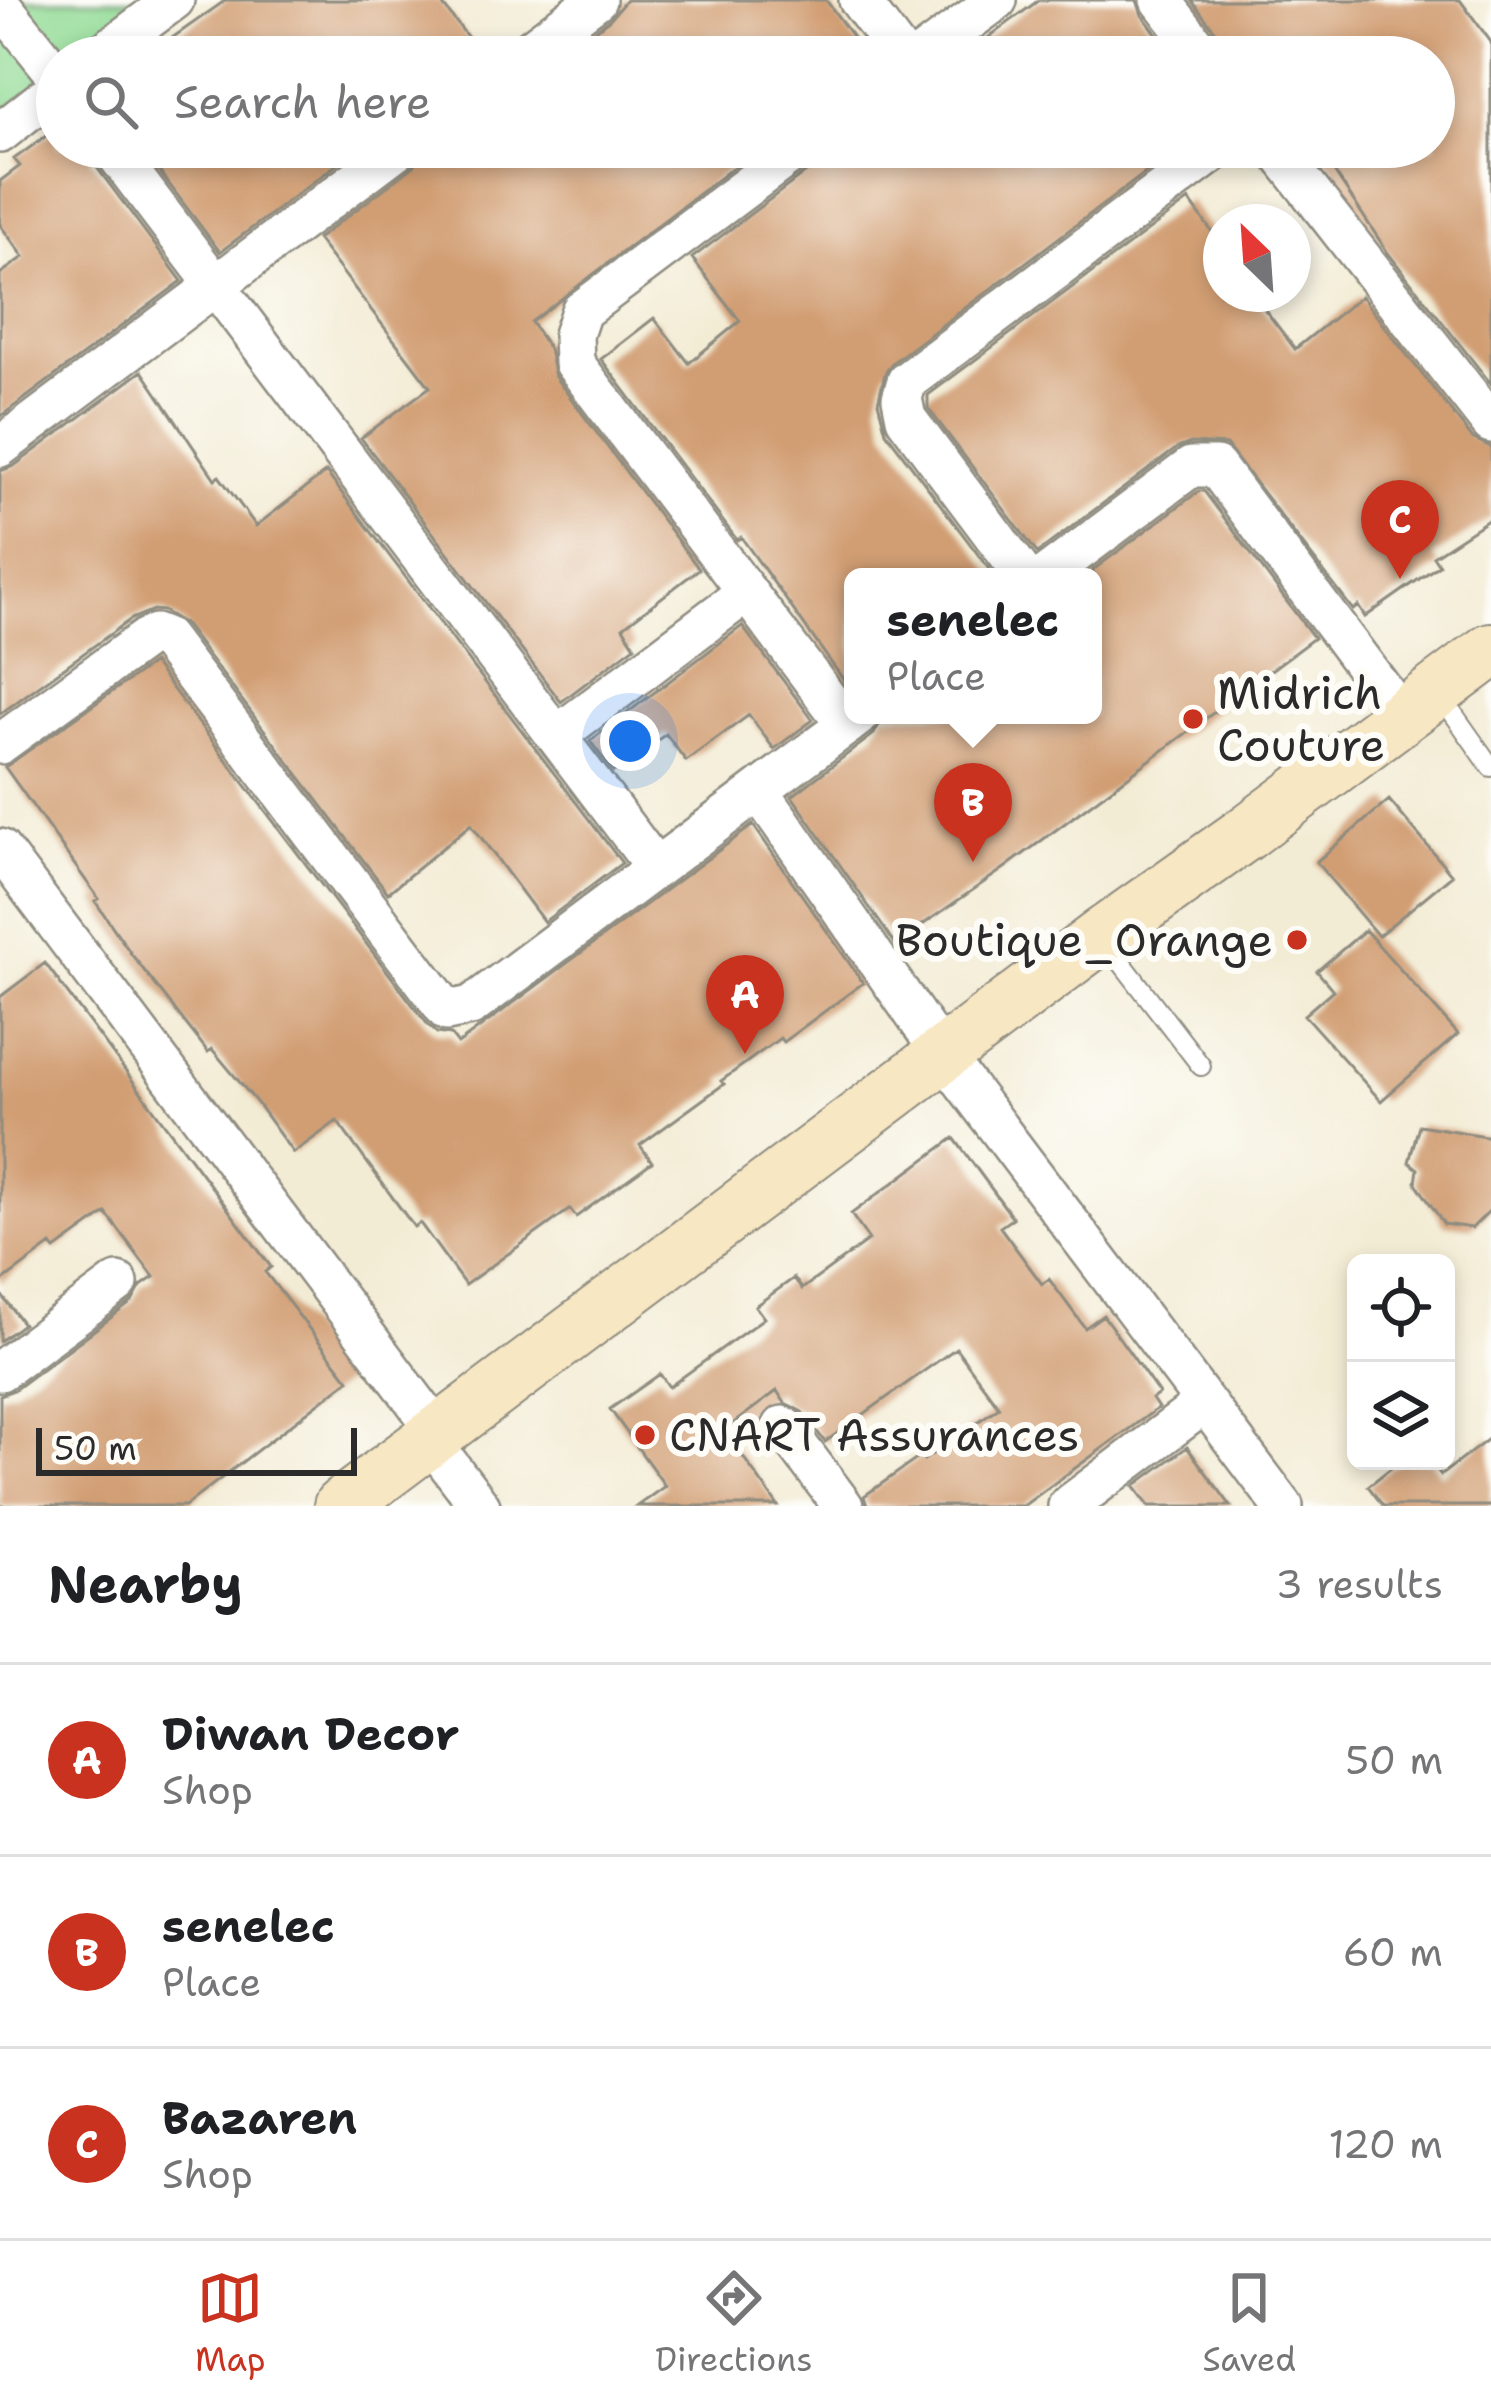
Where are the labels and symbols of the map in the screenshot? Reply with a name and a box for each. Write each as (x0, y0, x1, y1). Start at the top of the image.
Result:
north arrow (1203, 204, 1311, 312)
pin: C (1361, 480, 1439, 579)
place label: Midrich Couture (1217, 663, 1385, 775)
marker: Midrich Couture (1180, 706, 1206, 732)
your location (600, 711, 660, 771)
pin: B (934, 763, 1012, 862)
place label: Boutique_Orange (896, 910, 1273, 970)
marker: Boutique_Orange (1284, 927, 1310, 953)
pin: A (706, 955, 784, 1054)
place label: CNART Assurances (669, 1405, 1080, 1465)
scale bar (36, 1422, 357, 1475)
marker: CNART Assurances (632, 1422, 658, 1448)

